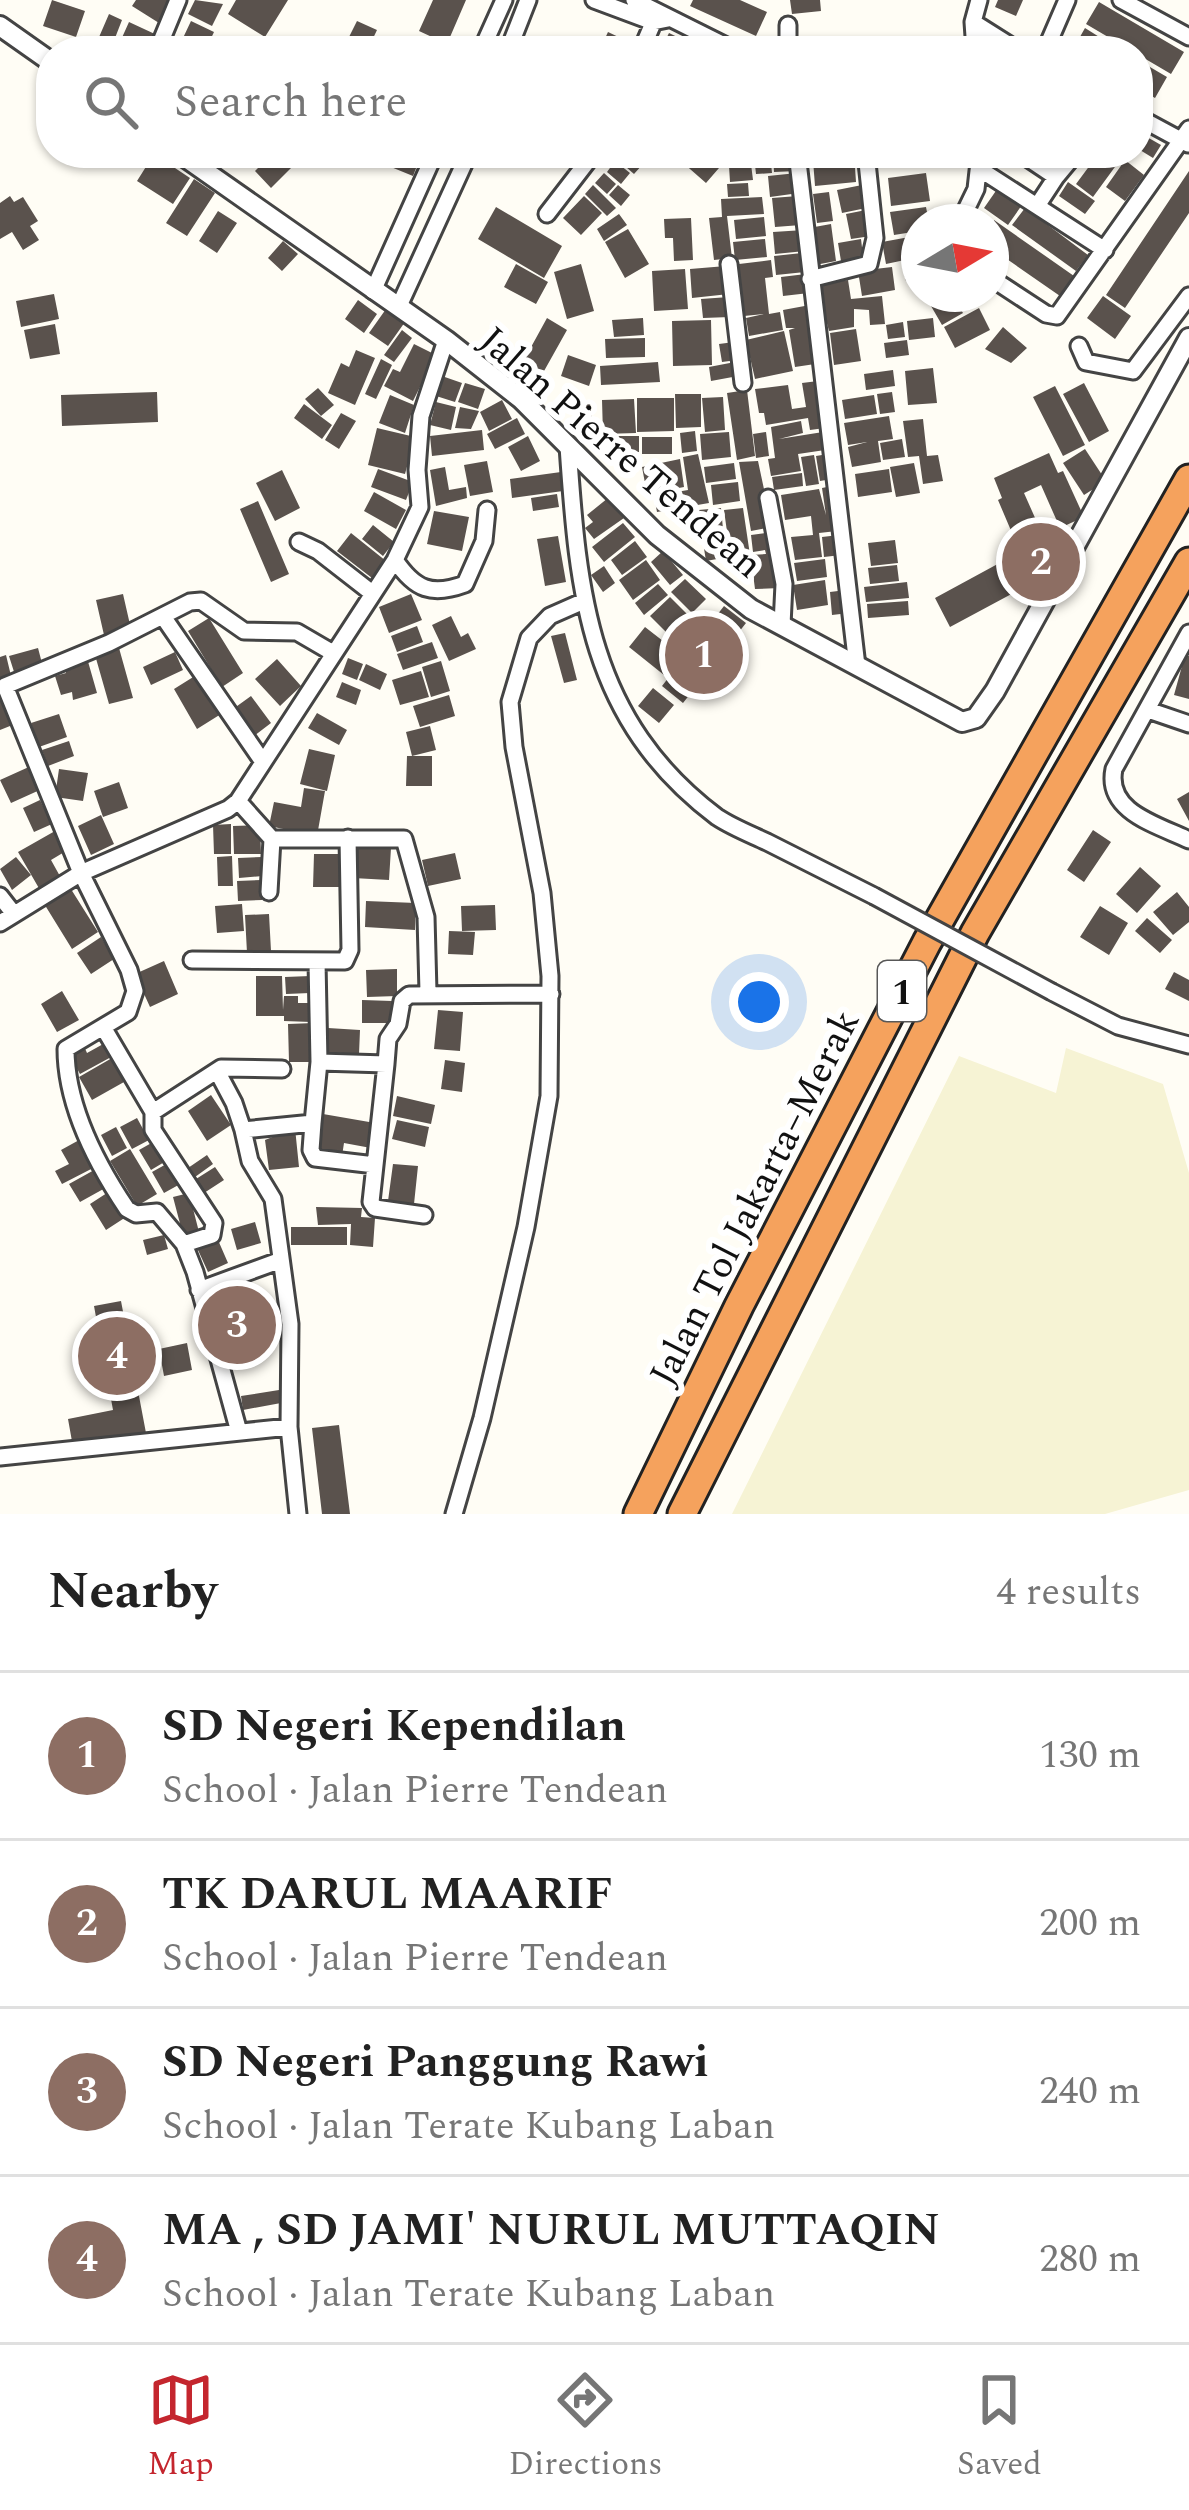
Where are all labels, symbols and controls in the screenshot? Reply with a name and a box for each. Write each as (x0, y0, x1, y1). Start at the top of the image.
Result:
search box (36, 36, 1153, 168)
text: Search here (174, 68, 407, 137)
icon: search (78, 69, 144, 135)
north arrow (901, 204, 1009, 312)
street label: Jalan Pierre Tendean (465, 313, 776, 593)
pin: 2 (1002, 517, 1080, 607)
pin: 1 (665, 610, 743, 700)
road number: 1 (878, 961, 926, 1021)
your location (729, 972, 789, 1032)
street label: Jalan Tol Jakarta–Merak (635, 1000, 876, 1397)
pin: 3 (198, 1280, 276, 1370)
pin: 4 (78, 1311, 156, 1401)
text: Nearby (48, 1553, 217, 1631)
text: 4 results (997, 1563, 1141, 1622)
text: SD Negeri Kependilan (162, 1692, 626, 1761)
text: 1 (76, 1726, 98, 1785)
text: 130 m (1039, 1726, 1141, 1785)
text: School · Jalan Pierre Tendean (162, 1761, 668, 1820)
text: TK DARUL MAARIF (162, 1860, 613, 1929)
text: 2 (76, 1894, 98, 1953)
text: 200 m (1039, 1894, 1141, 1953)
text: School · Jalan Pierre Tendean (162, 1929, 668, 1988)
text: SD Negeri Panggung Rawi (162, 2028, 709, 2097)
text: 3 (76, 2062, 98, 2121)
text: 240 m (1039, 2062, 1141, 2121)
text: School · Jalan Terate Kubang Laban (162, 2097, 775, 2156)
text: MA , SD JAMI' NURUL MUTTAQIN (162, 2196, 940, 2265)
text: 4 (76, 2230, 98, 2289)
text: 280 m (1039, 2230, 1141, 2289)
text: School · Jalan Terate Kubang Laban (162, 2265, 775, 2324)
tab: Map (147, 2367, 214, 2489)
tab: Directions (508, 2367, 662, 2489)
tab: Saved (957, 2367, 1042, 2489)

